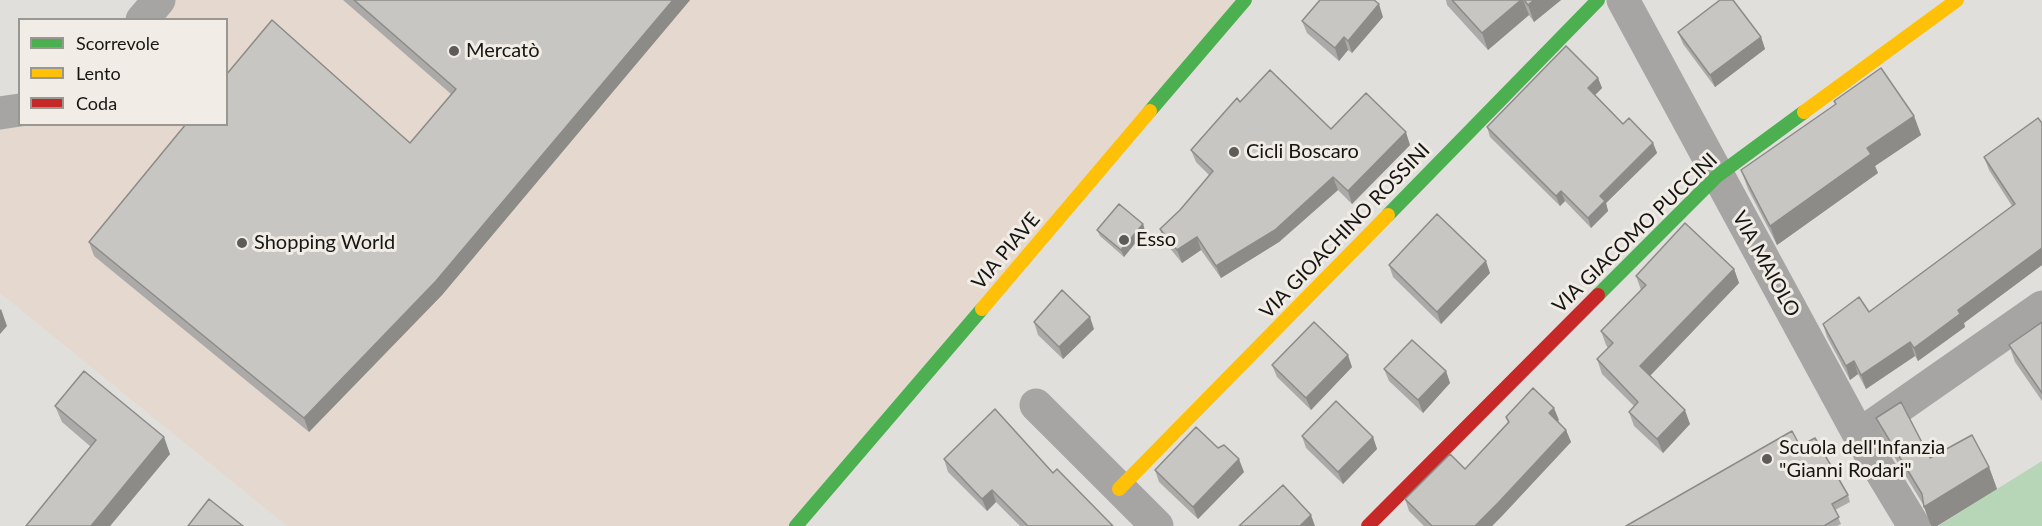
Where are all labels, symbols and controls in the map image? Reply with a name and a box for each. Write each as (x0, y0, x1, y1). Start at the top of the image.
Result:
legend (18, 18, 228, 126)
text: Scorrevole (76, 32, 159, 54)
place label: Mercatò (466, 39, 540, 63)
marker: Mercatò (447, 44, 461, 58)
text: Lento (76, 62, 121, 84)
text: Coda (76, 92, 117, 114)
street label: VIA GIOACHINO ROSSINI (1255, 138, 1435, 324)
place label: Cicli Boscaro (1246, 140, 1359, 164)
marker: Cicli Boscaro (1227, 145, 1241, 159)
street label: VIA GIACOMO PUCCINI (1548, 148, 1722, 318)
street label: VIA MAIOLO (1727, 207, 1805, 321)
street label: VIA PIAVE (967, 208, 1045, 294)
place label: Esso (1136, 228, 1176, 252)
place label: Shopping World (254, 231, 395, 255)
marker: Esso (1117, 233, 1131, 247)
marker: Shopping World (235, 236, 249, 250)
place label: Scuola dell'Infanzia "Gianni Rodari" (1779, 436, 1945, 483)
marker: Scuola dell'Infanzia "Gianni Rodari" (1760, 452, 1774, 466)

